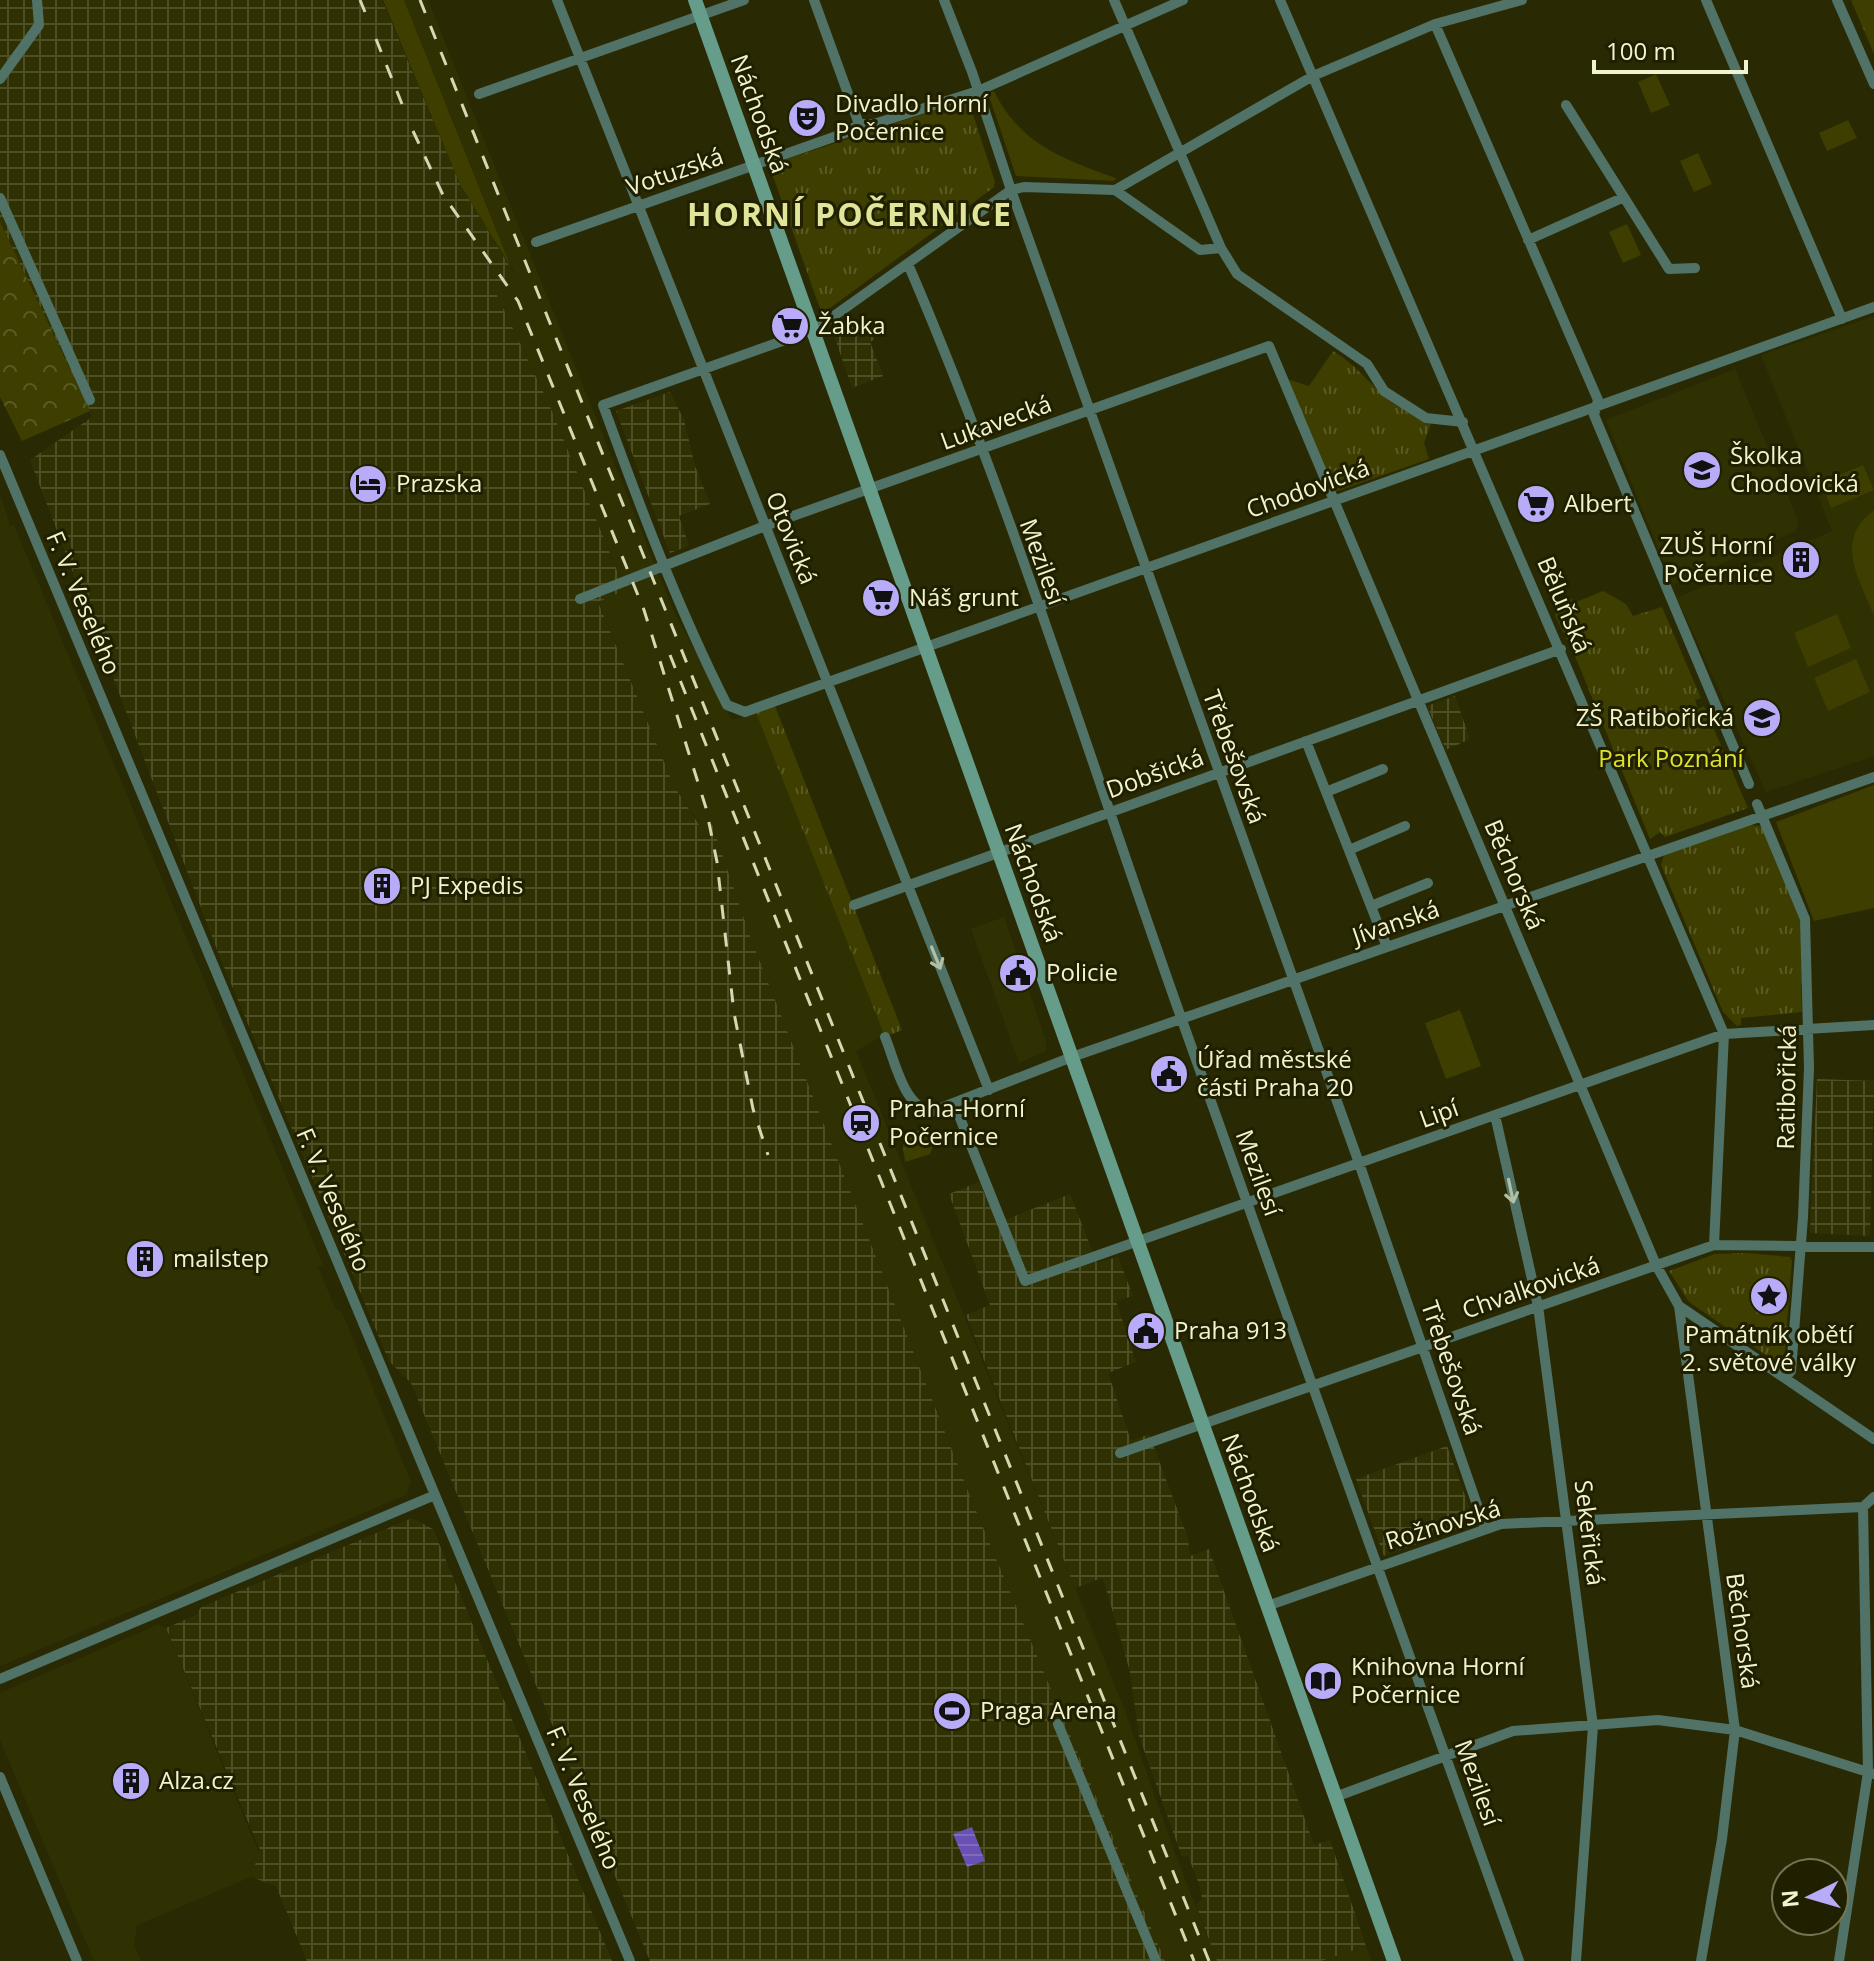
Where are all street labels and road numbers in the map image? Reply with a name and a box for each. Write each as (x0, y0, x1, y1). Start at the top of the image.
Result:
street label: Náchodská (724, 50, 797, 177)
street label: Votuzská (622, 139, 727, 203)
street label: Lukavecká (935, 386, 1056, 457)
street label: Chodovická (1241, 450, 1374, 525)
street label: Otovická (759, 486, 826, 589)
street label: Mezilesí (1013, 514, 1075, 610)
street label: F. V. Veselého (39, 525, 129, 679)
street label: Běluňská (1530, 551, 1600, 658)
street label: Třebešovská (1196, 685, 1275, 828)
street label: Dobšická (1101, 740, 1208, 805)
street label: Běchorská (1477, 814, 1553, 935)
street label: Náchodská (998, 819, 1071, 946)
street label: Jívanská (1346, 891, 1443, 952)
street label: Ratibořická (1768, 1024, 1803, 1150)
street label: Lipí (1414, 1090, 1463, 1135)
street label: F. V. Veselého (289, 1122, 379, 1276)
street label: Mezilesí (1229, 1125, 1291, 1221)
street label: Chvalkovická (1457, 1248, 1604, 1326)
street label: Třebešovská (1414, 1296, 1491, 1439)
street label: Náchodská (1215, 1429, 1288, 1556)
street label: Sekeřická (1568, 1478, 1613, 1587)
street label: Rožnovská (1381, 1490, 1504, 1557)
street label: Běchorská (1719, 1571, 1768, 1691)
street label: F. V. Veselého (539, 1720, 629, 1874)
street label: Mezilesí (1448, 1735, 1510, 1831)

